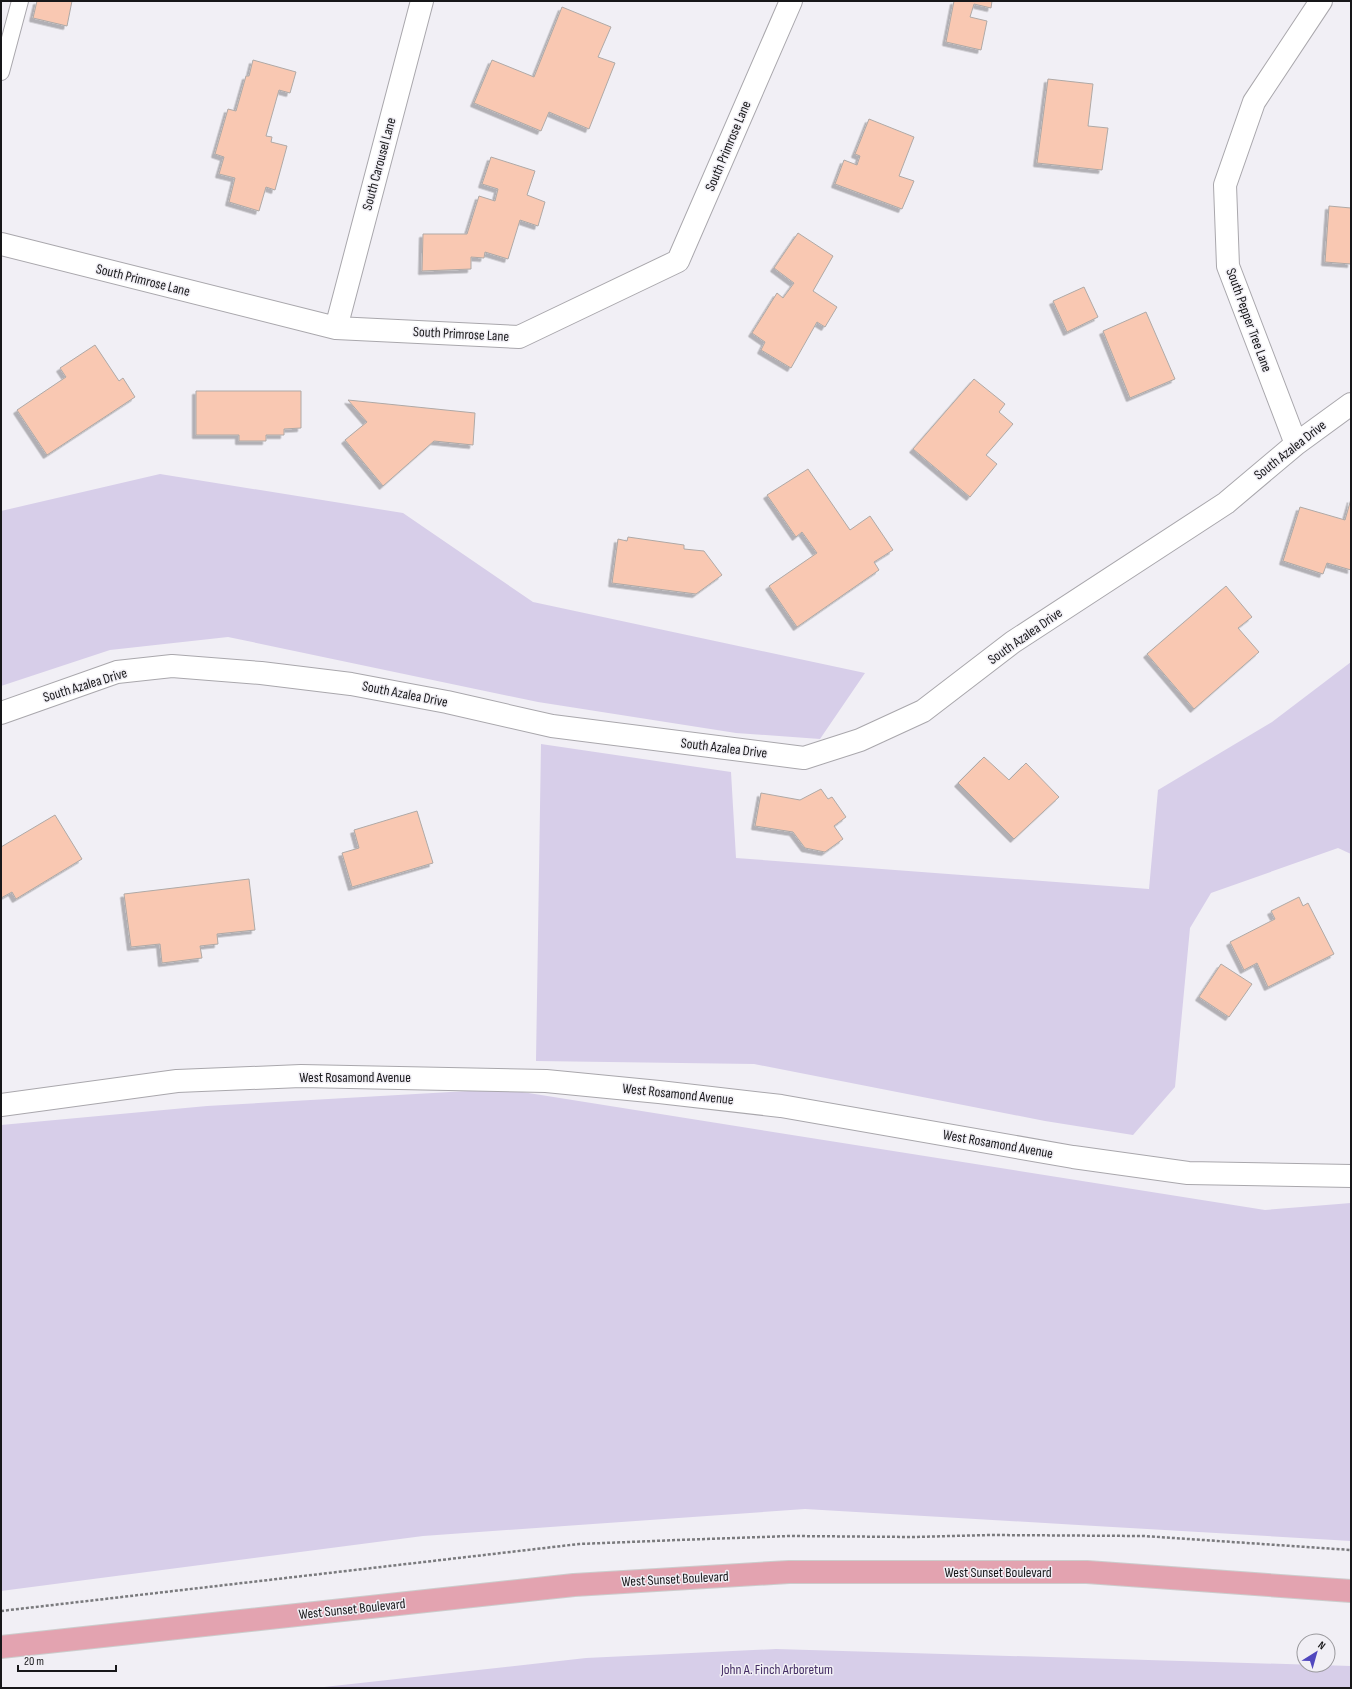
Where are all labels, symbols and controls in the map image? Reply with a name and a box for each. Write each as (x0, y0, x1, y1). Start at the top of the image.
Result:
street label: South Primrose Lane (701, 98, 755, 194)
street label: South Carousel Lane (358, 116, 400, 212)
street label: South Primrose Lane (94, 260, 192, 300)
street label: South Pepper Tree Lane (1222, 266, 1276, 374)
street label: South Primrose Lane (412, 323, 510, 345)
street label: South Azalea Drive (1251, 417, 1329, 483)
street label: South Azalea Drive (985, 604, 1065, 668)
street label: South Azalea Drive (41, 664, 129, 706)
street label: South Azalea Drive (361, 677, 449, 711)
street label: South Azalea Drive (680, 734, 768, 762)
street label: West Rosamond Avenue (299, 1069, 411, 1086)
street label: West Rosamond Avenue (622, 1080, 734, 1108)
street label: West Rosamond Avenue (942, 1126, 1054, 1162)
street label: West Sunset Boulevard (944, 1564, 1052, 1581)
street label: West Sunset Boulevard (621, 1568, 729, 1590)
street label: West Sunset Boulevard (298, 1595, 406, 1623)
north arrow (1296, 1633, 1336, 1673)
text: N (1315, 1638, 1328, 1652)
scale bar (18, 1647, 116, 1673)
text: 20 m (24, 1654, 44, 1669)
park label: John A. Finch Arboretum (720, 1661, 833, 1678)

